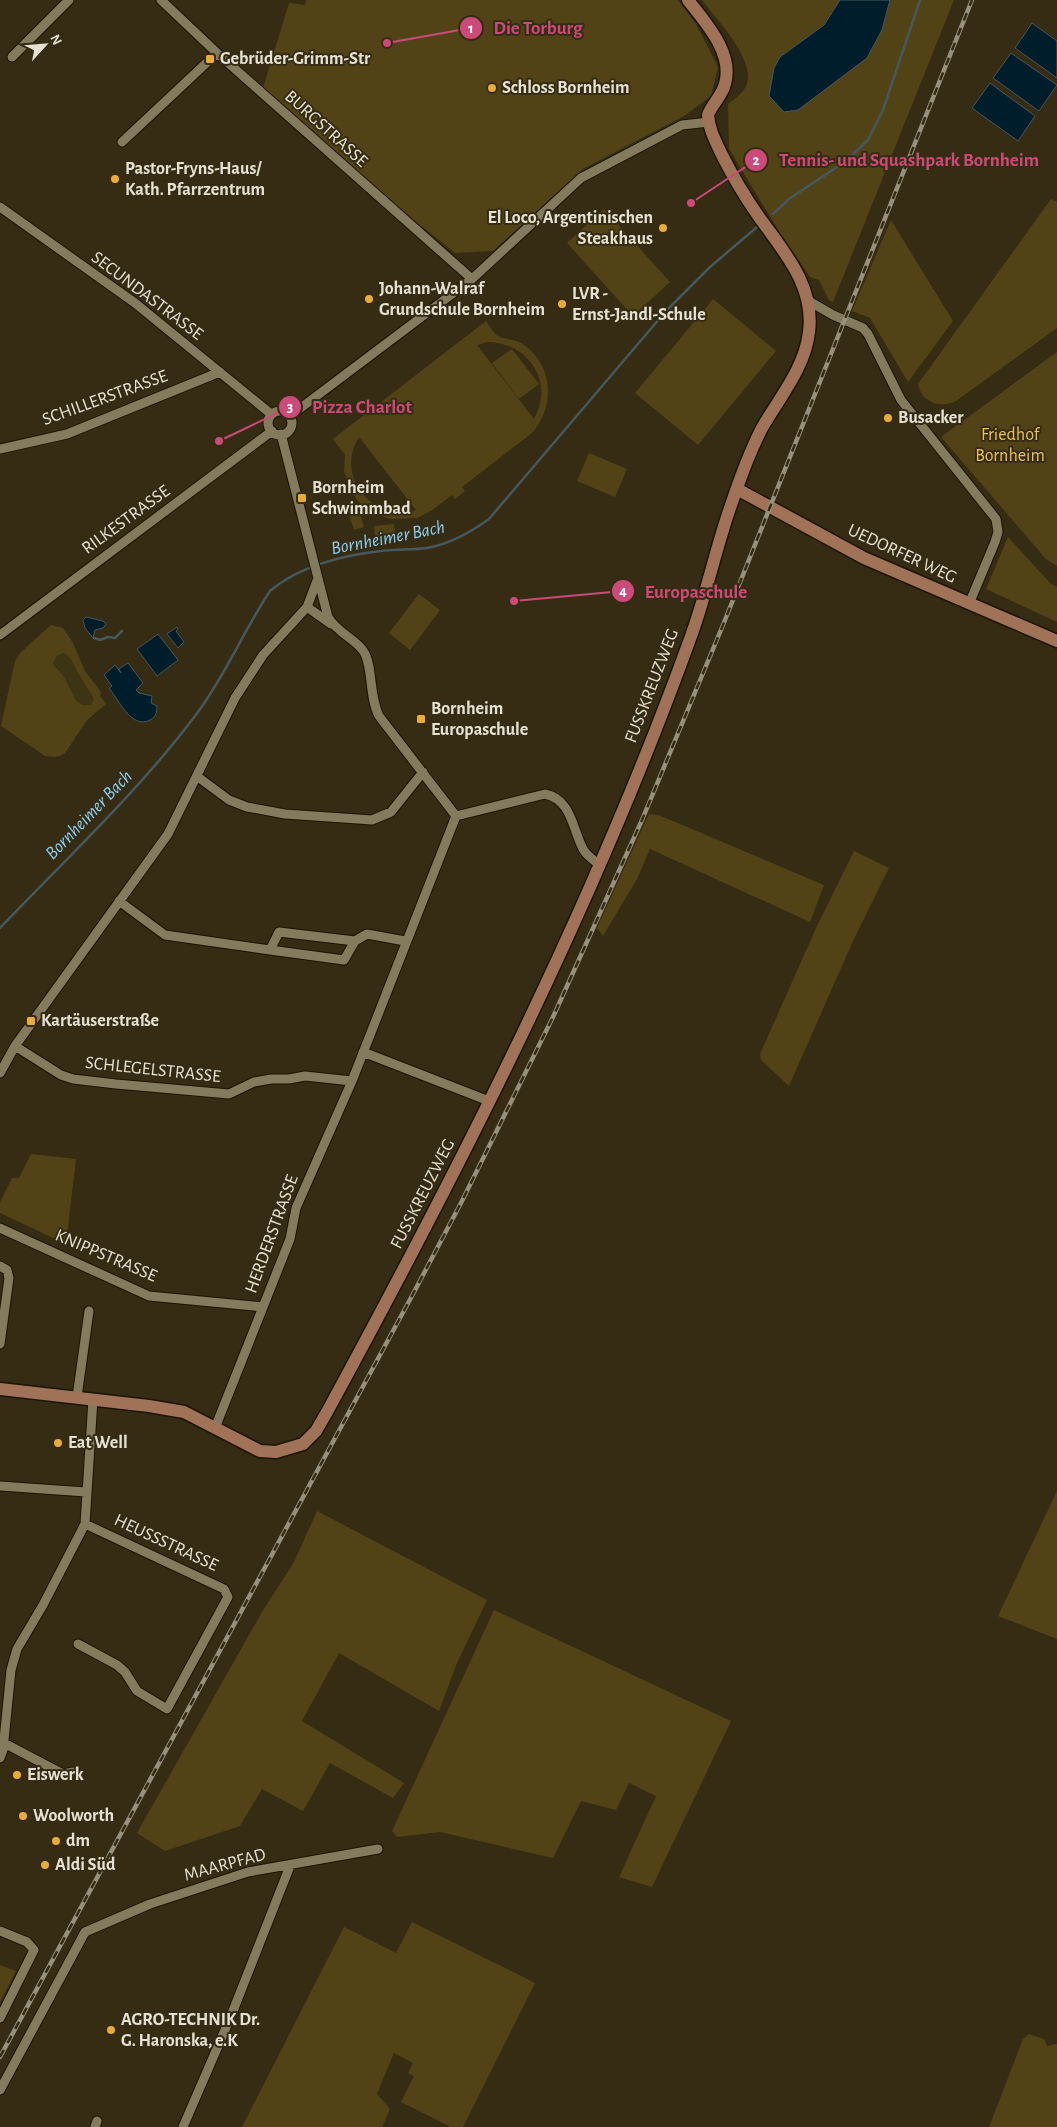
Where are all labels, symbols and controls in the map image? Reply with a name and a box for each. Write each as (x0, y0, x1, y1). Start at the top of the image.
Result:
callout: Die Torburg (459, 11, 593, 45)
text: Die Torburg (493, 19, 583, 38)
north arrow (20, 20, 70, 70)
text: 1 (468, 21, 474, 36)
text: N (47, 32, 64, 47)
place label: Gebrüder-Grimm-Str (220, 50, 371, 68)
marker: Gebrüder-Grimm-Str (204, 53, 216, 65)
place label: Schloss Bornheim (502, 79, 630, 97)
marker: Schloss Bornheim (486, 82, 498, 94)
street label: BURGSTRASSE (281, 87, 371, 171)
callout: Tennis- und Squashpark Bornheim (744, 143, 1049, 177)
text: Tennis- und Squashpark Bornheim (779, 151, 1039, 170)
text: 2 (752, 153, 760, 168)
place label: Pastor-Fryns-Haus/ Kath. Pfarrzentrum (125, 160, 265, 199)
marker: Pastor-Fryns-Haus/ Kath. Pfarrzentrum (109, 173, 121, 185)
place label: El Loco, Argentinischen Steakhaus (487, 209, 653, 248)
marker: El Loco, Argentinischen Steakhaus (657, 222, 669, 234)
street label: SECUNDASTRASSE (88, 248, 206, 344)
place label: Johann-Walraf Grundschule Bornheim (379, 280, 545, 319)
place label: LVR - Ernst-Jandl-Schule (572, 285, 706, 324)
marker: Johann-Walraf Grundschule Bornheim (363, 293, 375, 305)
marker: LVR - Ernst-Jandl-Schule (556, 298, 568, 310)
street label: SCHILLERSTRASSE (40, 367, 170, 429)
callout: Pizza Charlot (277, 390, 422, 424)
text: Pizza Charlot (312, 398, 413, 417)
text: 3 (287, 400, 293, 415)
place label: Busacker (898, 409, 964, 427)
marker: Busacker (882, 412, 894, 424)
park label: Friedhof Bornheim (975, 426, 1045, 465)
place label: Bornheim Schwimmbad (312, 479, 411, 518)
street label: RILKESTRASSE (79, 482, 174, 558)
marker: Bornheim Schwimmbad (296, 492, 308, 504)
water label: Bornheimer Bach (329, 518, 447, 558)
street label: UEDORFER WEG (845, 521, 959, 587)
callout: Europaschule (610, 574, 758, 608)
text: Europaschule (645, 583, 747, 602)
text: 4 (619, 584, 627, 599)
street label: FUSSKREUZWEG (622, 626, 682, 746)
place label: Bornheim Europaschule (431, 700, 528, 739)
marker: Bornheim Europaschule (415, 713, 427, 725)
water label: Bornheimer Bach (42, 767, 136, 863)
place label: Kartäuserstraße (41, 1012, 159, 1030)
marker: Kartäuserstraße (25, 1015, 37, 1027)
street label: SCHLEGELSTRASSE (84, 1054, 222, 1086)
street label: FUSSKREUZWEG (388, 1136, 458, 1252)
street label: HERDERSTRASSE (242, 1172, 302, 1296)
street label: KNIPPSTRASSE (52, 1226, 160, 1286)
place label: Eat Well (68, 1434, 128, 1452)
marker: Eat Well (52, 1437, 64, 1449)
street label: HEUSSSTRASSE (111, 1511, 221, 1575)
place label: Eiswerk (27, 1766, 84, 1784)
marker: Eiswerk (11, 1769, 23, 1781)
place label: Woolworth (33, 1807, 114, 1825)
marker: Woolworth (17, 1810, 29, 1822)
place label: dm (66, 1832, 90, 1850)
marker: dm (50, 1835, 62, 1847)
street label: MAARPFAD (182, 1845, 268, 1885)
place label: Aldi Süd (55, 1856, 116, 1874)
marker: Aldi Süd (39, 1859, 51, 1871)
place label: AGRO-TECHNIK Dr. G. Haronska, e.K (121, 2011, 260, 2050)
marker: AGRO-TECHNIK Dr. G. Haronska, e.K (105, 2024, 117, 2036)

